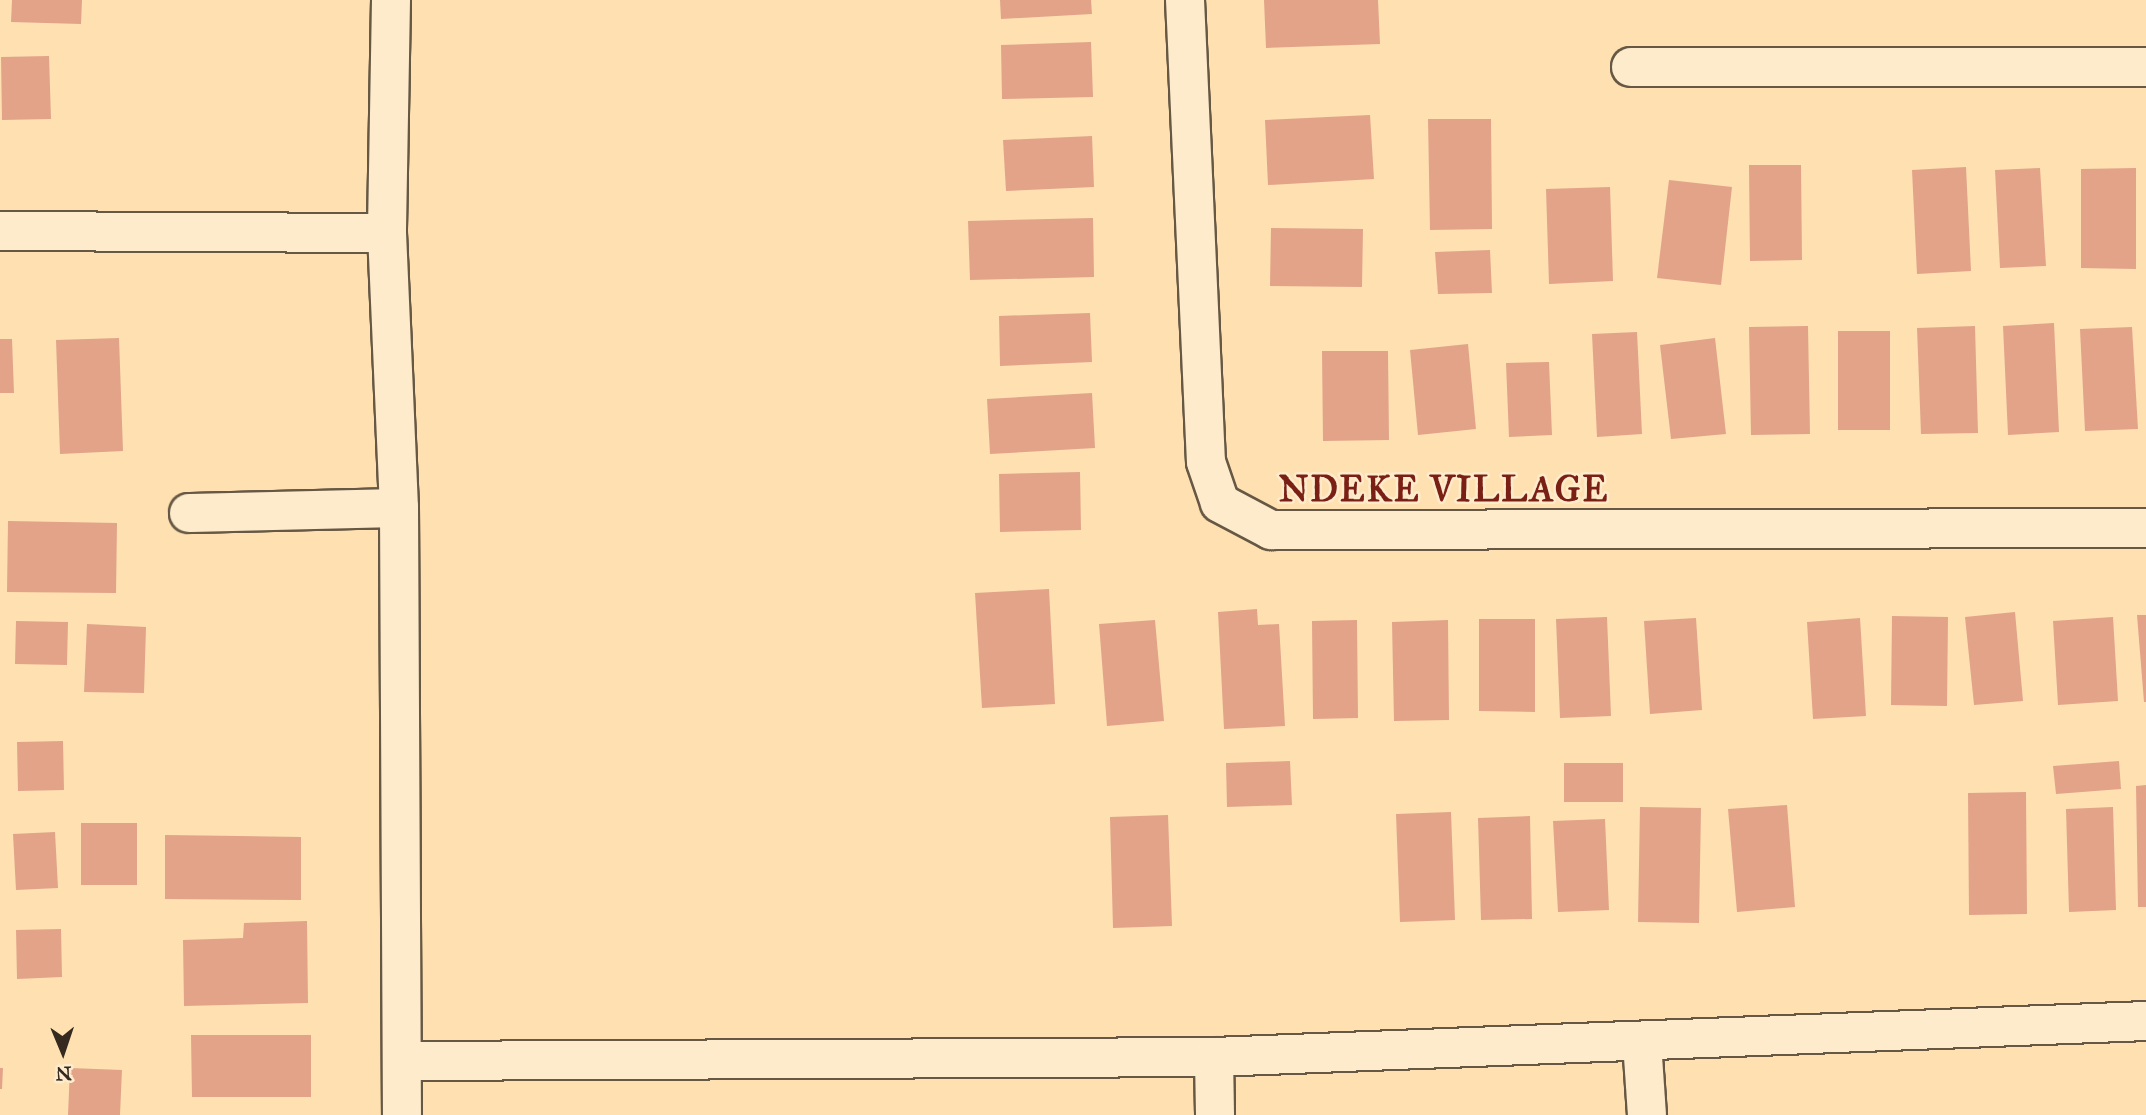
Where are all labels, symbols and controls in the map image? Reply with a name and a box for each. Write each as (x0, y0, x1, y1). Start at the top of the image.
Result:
district label: NDEKE VILLAGE (1280, 469, 1608, 511)
north arrow (28, 1017, 98, 1087)
text: N (55, 1062, 72, 1085)

